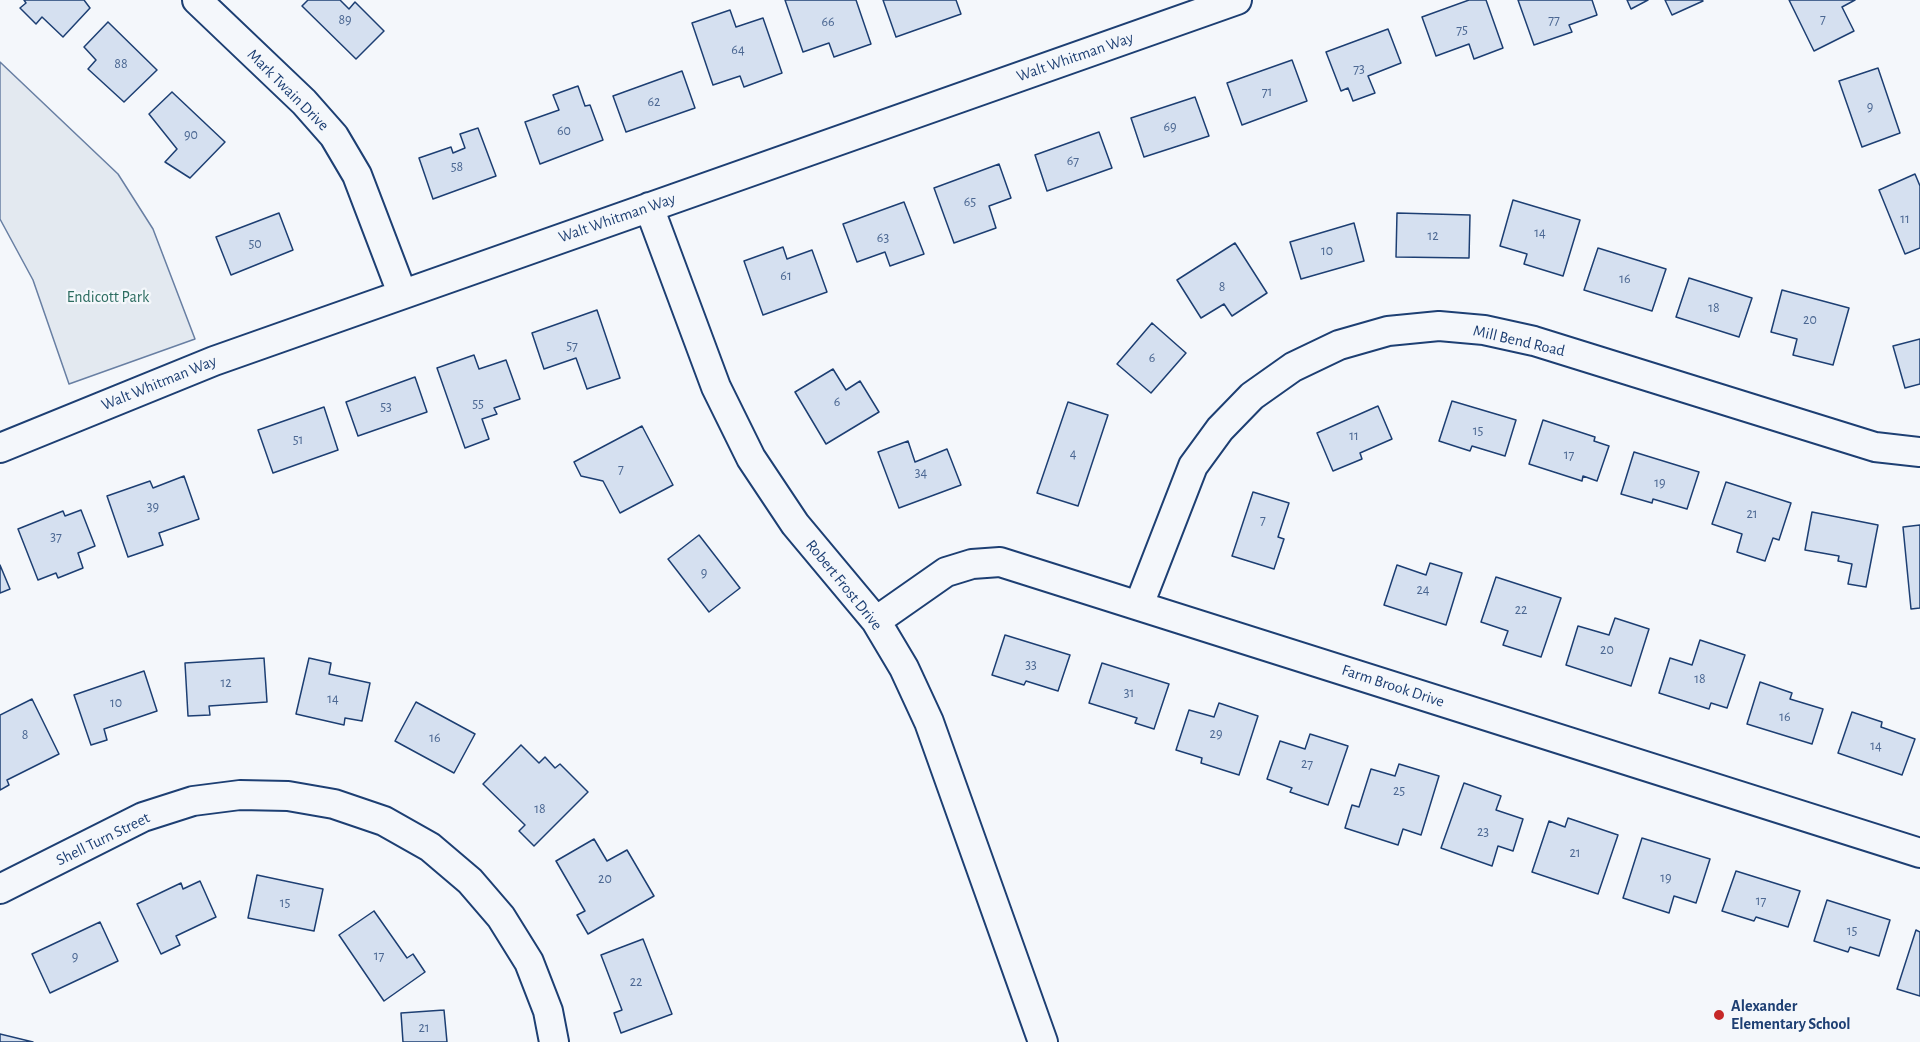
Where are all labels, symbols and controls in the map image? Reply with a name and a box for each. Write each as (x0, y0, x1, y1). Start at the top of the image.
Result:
house number: 7 (1820, 11, 1826, 27)
house number: 89 (338, 12, 352, 28)
house number: 77 (1548, 12, 1560, 28)
house number: 66 (821, 14, 835, 30)
house number: 75 (1456, 22, 1468, 38)
street label: Walt Whitman Way (1014, 28, 1136, 86)
house number: 64 (731, 42, 745, 58)
street label: Mark Twain Drive (243, 45, 333, 135)
house number: 88 (114, 56, 128, 72)
house number: 73 (1353, 61, 1365, 77)
house number: 71 (1262, 84, 1272, 100)
house number: 62 (648, 94, 660, 110)
house number: 9 (1867, 99, 1873, 115)
house number: 69 (1163, 119, 1177, 135)
house number: 60 (557, 123, 571, 139)
house number: 90 (184, 127, 198, 143)
house number: 67 (1067, 153, 1079, 169)
house number: 58 (451, 159, 463, 175)
street label: Walt Whitman Way (556, 189, 678, 247)
house number: 65 (964, 194, 976, 210)
house number: 11 (1900, 211, 1910, 227)
house number: 14 (1534, 225, 1546, 241)
house number: 12 (1427, 228, 1439, 244)
house number: 63 (877, 230, 889, 246)
house number: 50 (248, 236, 262, 252)
house number: 10 (1321, 243, 1333, 259)
house number: 61 (780, 268, 792, 284)
house number: 16 (1619, 271, 1631, 287)
house number: 8 (1219, 279, 1225, 295)
park label: Endicott Park (67, 287, 149, 307)
house number: 18 (1708, 300, 1720, 316)
house number: 20 (1803, 312, 1817, 328)
street label: Mill Bend Road (1471, 321, 1567, 361)
house number: 57 (566, 338, 578, 354)
house number: 6 (1149, 350, 1155, 366)
street label: Walt Whitman Way (99, 351, 219, 415)
house number: 6 (834, 394, 840, 410)
house number: 55 (472, 396, 484, 412)
house number: 53 (380, 399, 392, 415)
house number: 15 (1473, 423, 1483, 439)
house number: 11 (1349, 428, 1359, 444)
house number: 51 (293, 432, 303, 448)
house number: 4 (1070, 446, 1076, 462)
house number: 17 (1564, 447, 1574, 463)
house number: 7 (618, 461, 624, 477)
house number: 34 (915, 465, 927, 481)
house number: 19 (1654, 475, 1666, 491)
house number: 39 (147, 499, 159, 515)
house number: 21 (1746, 506, 1758, 522)
house number: 7 (1260, 512, 1266, 528)
house number: 37 (50, 529, 62, 545)
street label: Robert Frost Drive (802, 536, 886, 634)
house number: 9 (701, 565, 707, 581)
house number: 24 (1416, 582, 1430, 598)
house number: 22 (1515, 602, 1527, 618)
house number: 20 (1600, 642, 1614, 658)
house number: 33 (1025, 657, 1037, 673)
street label: Farm Brook Drive (1339, 660, 1447, 712)
house number: 18 (1694, 671, 1706, 687)
house number: 12 (220, 675, 232, 691)
house number: 31 (1124, 685, 1134, 701)
house number: 14 (327, 691, 339, 707)
house number: 10 (110, 695, 122, 711)
house number: 16 (1779, 709, 1791, 725)
house number: 29 (1210, 726, 1222, 742)
house number: 8 (22, 727, 28, 743)
house number: 16 (429, 730, 441, 746)
house number: 14 (1870, 738, 1882, 754)
house number: 27 (1301, 756, 1313, 772)
house number: 25 (1393, 783, 1405, 799)
house number: 18 (534, 801, 546, 817)
street label: Shell Turn Street (53, 808, 153, 870)
house number: 23 (1477, 824, 1489, 840)
house number: 21 (1569, 845, 1581, 861)
house number: 19 (1660, 870, 1672, 886)
house number: 20 (598, 871, 612, 887)
house number: 17 (1756, 893, 1766, 909)
house number: 15 (280, 895, 290, 911)
house number: 15 (1847, 923, 1857, 939)
house number: 17 (374, 948, 384, 964)
house number: 9 (72, 949, 78, 965)
house number: 22 (630, 974, 642, 990)
place label: Alexander Elementary School (1731, 996, 1851, 1034)
marker: Alexander Elementary School (1712, 1008, 1726, 1022)
house number: 21 (418, 1020, 430, 1036)

